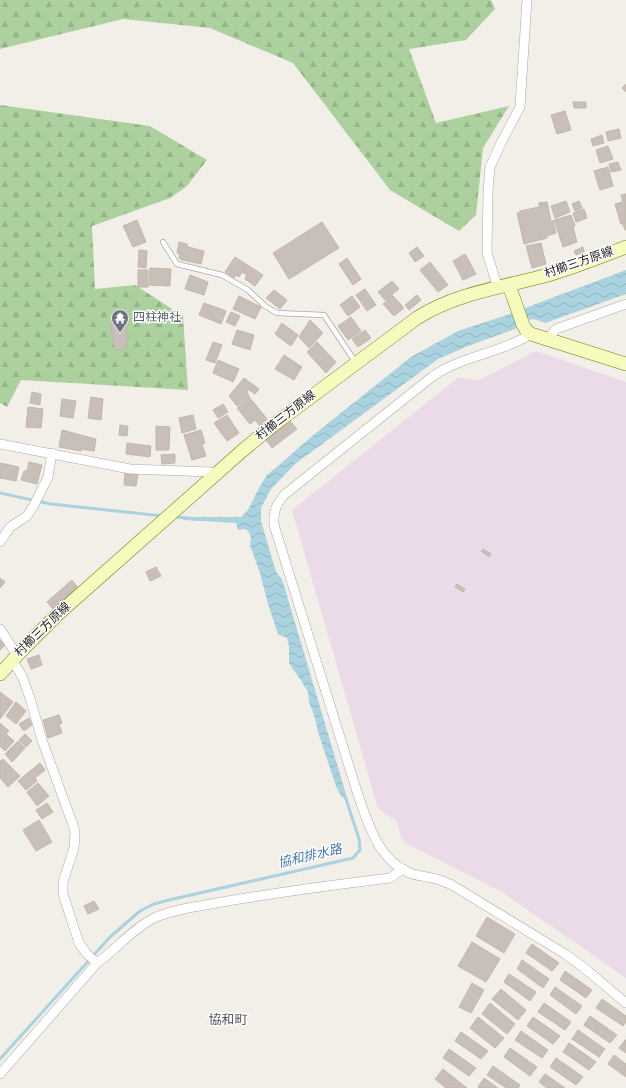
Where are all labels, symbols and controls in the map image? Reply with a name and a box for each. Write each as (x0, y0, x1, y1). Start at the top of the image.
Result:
street label: 村櫛三方原線 (542, 244, 616, 282)
temple icon: 四柱神社 (110, 308, 130, 333)
place label: 四柱神社 (133, 310, 181, 326)
street label: 村櫛三方原線 (253, 388, 319, 444)
street label: 村櫛三方原線 (12, 599, 74, 661)
water label: 協和排水路 (277, 842, 344, 872)
district label: 協和町 (208, 1012, 248, 1029)

